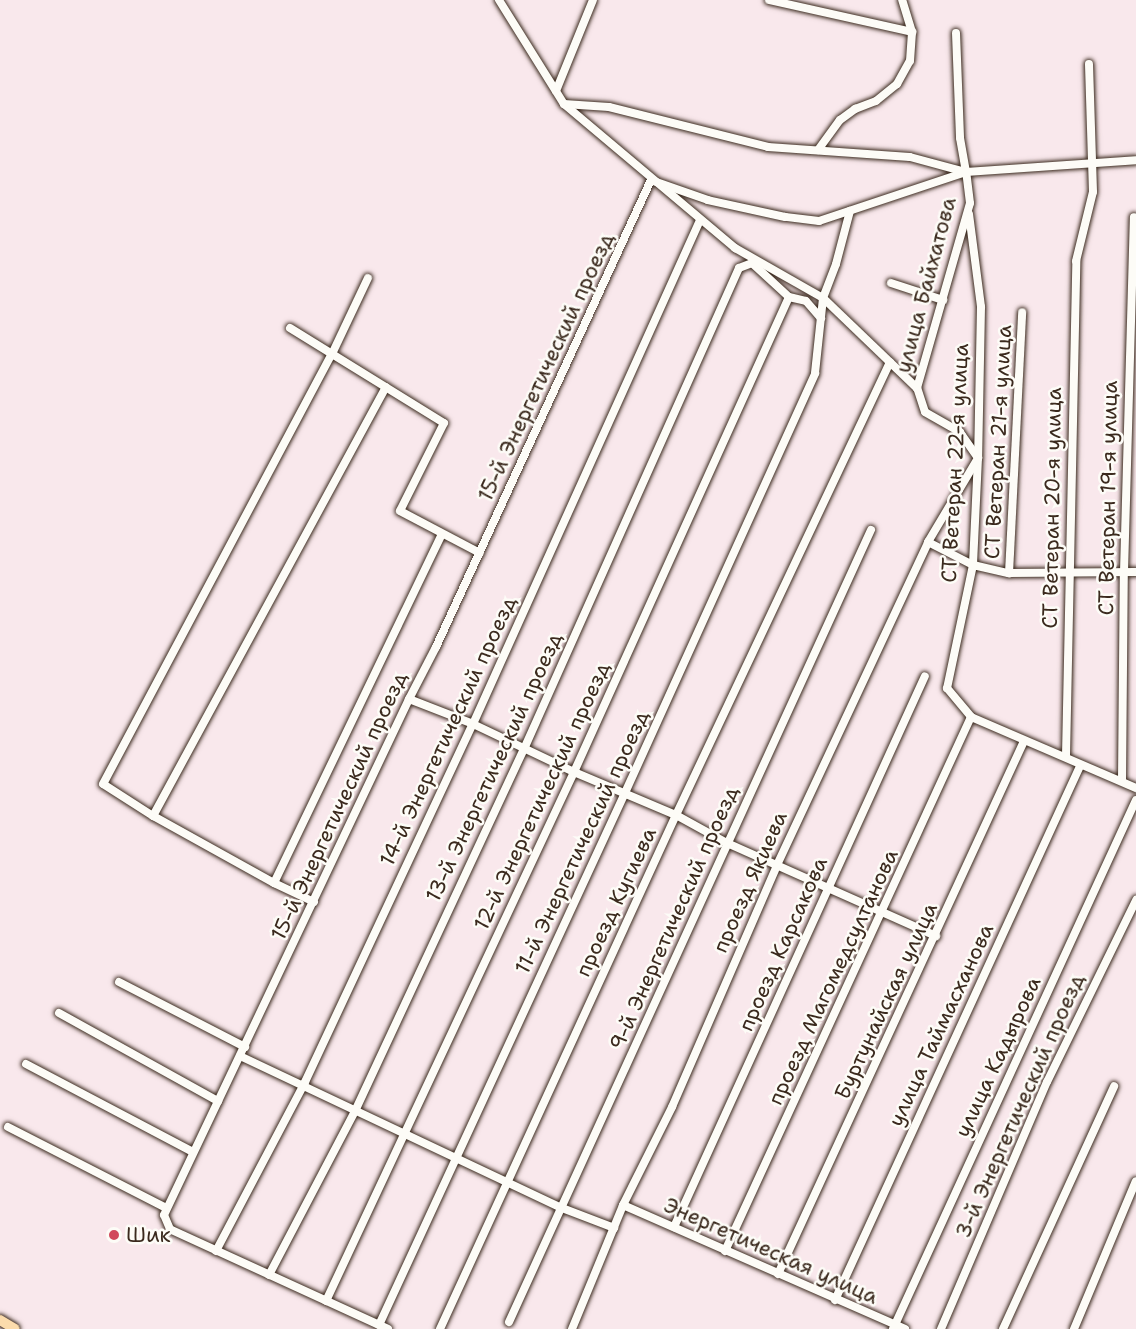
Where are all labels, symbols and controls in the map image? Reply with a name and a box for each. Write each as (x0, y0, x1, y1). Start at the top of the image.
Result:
street label: улица Байхатова (890, 194, 962, 376)
street label: 15-й Энергетический проезд (473, 229, 619, 505)
street label: СТ Ветеран 21-я улица (979, 324, 1017, 560)
street label: СТ Ветеран 22-я улица (936, 343, 974, 583)
street label: СТ Ветеран 19-я улица (1093, 380, 1123, 616)
street label: СТ Ветеран 20-я улица (1037, 387, 1067, 629)
street label: 14-й Энергетический проезд (374, 592, 522, 870)
street label: 13-й Энергетический проезд (420, 628, 568, 906)
street label: 12-й Энергетический проезд (469, 658, 615, 934)
street label: 15-й Энергетический проезд (266, 668, 412, 944)
street label: 11-й Энергетический проезд (510, 706, 654, 978)
street label: 9-й Энергетический проезд (604, 782, 744, 1054)
street label: проезд Якиева (708, 807, 792, 957)
street label: проезд Кугиева (570, 823, 662, 981)
street label: проезд Магомедсултанова (763, 845, 903, 1109)
street label: проезд Карсакова (733, 853, 833, 1035)
street label: Буртунайская улица (829, 899, 943, 1103)
street label: улица Таймасханова (883, 920, 999, 1130)
street label: 3-й Энергетический проезд (950, 970, 1090, 1242)
street label: улица Кадырова (950, 973, 1046, 1141)
street label: Энергетическая улица (660, 1192, 882, 1310)
place label: Шик (126, 1222, 171, 1248)
marker: Шик (107, 1228, 121, 1242)

